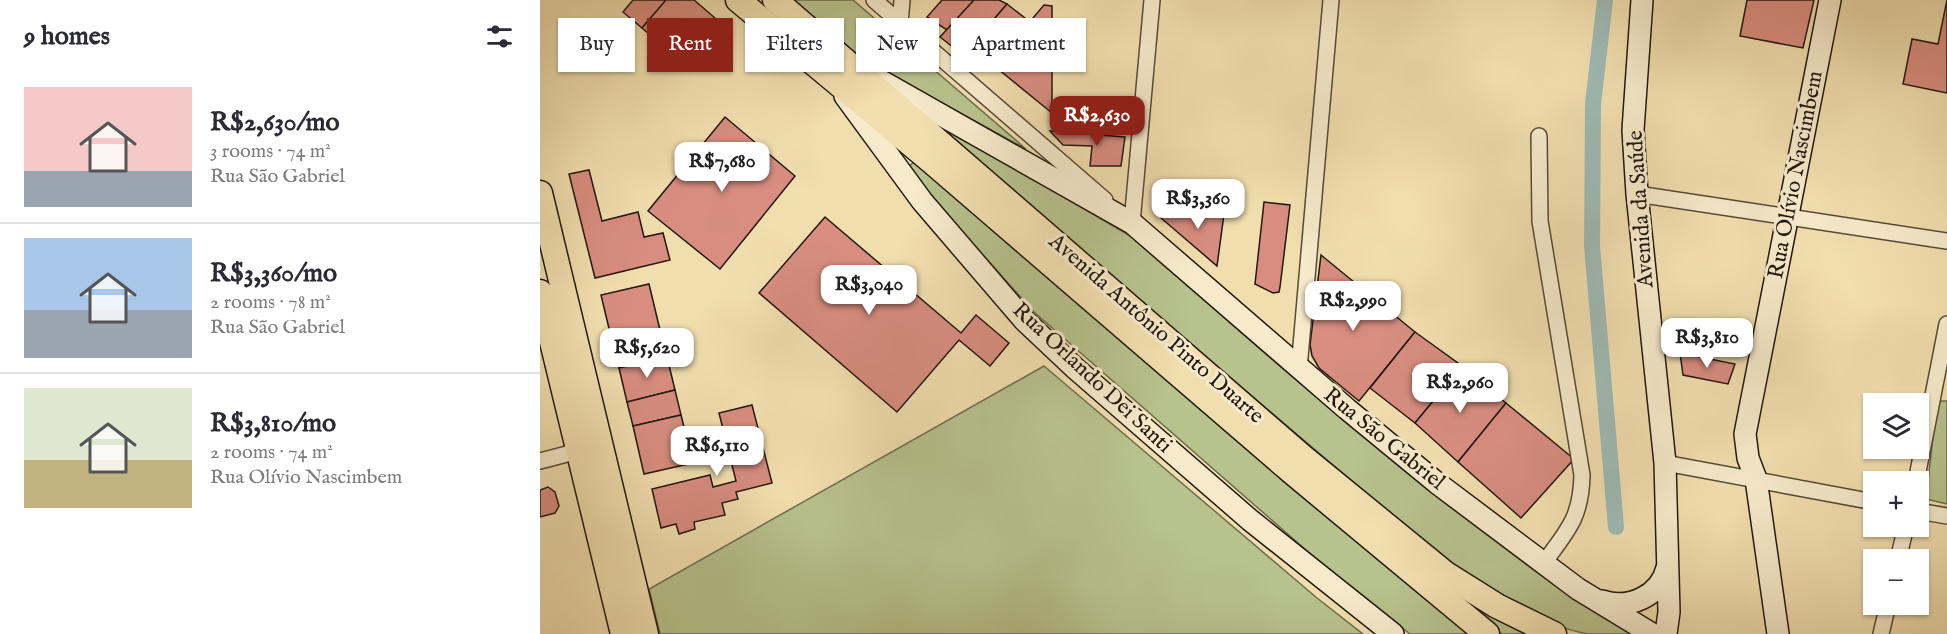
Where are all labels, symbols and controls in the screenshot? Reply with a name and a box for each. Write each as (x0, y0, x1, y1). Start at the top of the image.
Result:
chip: Buy (558, 18, 635, 72)
chip: Rent (647, 18, 733, 72)
chip: Filters (745, 18, 844, 72)
chip: New (856, 18, 939, 72)
chip: Apartment (951, 18, 1086, 72)
text: 9 homes (24, 20, 110, 53)
icon: filters (483, 20, 516, 53)
street label: Rua Olívio Nascimbem (1762, 69, 1830, 281)
pin: R$2,630 (1042, 96, 1152, 147)
text: R$2,630 (1064, 103, 1130, 128)
text: R$2,630/mo (210, 106, 339, 139)
icon: home (72, 111, 144, 183)
street label: Avenida da Saúde (1622, 129, 1661, 290)
text: 3 rooms · 74 m² (210, 139, 331, 164)
pin: R$7,680 (667, 142, 777, 193)
text: R$7,680 (689, 149, 755, 174)
text: Rua São Gabriel (210, 164, 345, 189)
pin: R$3,360 (1143, 179, 1253, 230)
text: R$3,360 (1166, 186, 1230, 211)
street label: Avenida Antônio Pinto Duarte (1042, 227, 1269, 430)
text: R$3,360/mo (210, 257, 337, 290)
icon: home (72, 262, 144, 334)
pin: R$3,040 (814, 265, 924, 316)
text: R$3,040 (835, 272, 903, 297)
pin: R$2,990 (1298, 281, 1408, 332)
text: R$2,990 (1319, 288, 1387, 313)
text: 2 rooms · 78 m² (210, 290, 331, 315)
street label: Rua Orlando Dei Santi (1006, 297, 1178, 459)
text: Rua São Gabriel (210, 315, 345, 340)
pin: R$3,810 (1652, 318, 1762, 369)
text: R$3,810 (1675, 325, 1739, 350)
pin: R$5,620 (592, 328, 702, 379)
text: R$5,620 (614, 335, 680, 360)
pin: R$2,960 (1405, 363, 1515, 414)
text: R$2,960 (1426, 370, 1494, 395)
street label: Rua São Gabriel (1317, 381, 1451, 497)
map controls (1863, 393, 1929, 615)
button: layers (1863, 393, 1929, 459)
text: R$3,810/mo (210, 407, 336, 440)
icon: home (72, 412, 144, 484)
pin: R$6,110 (662, 426, 772, 477)
text: R$6,110 (685, 433, 749, 458)
text: 2 rooms · 74 m² (210, 440, 333, 465)
text: Rua Olívio Nascimbem (210, 465, 402, 490)
button: + (1863, 471, 1929, 537)
button: − (1863, 549, 1929, 615)

